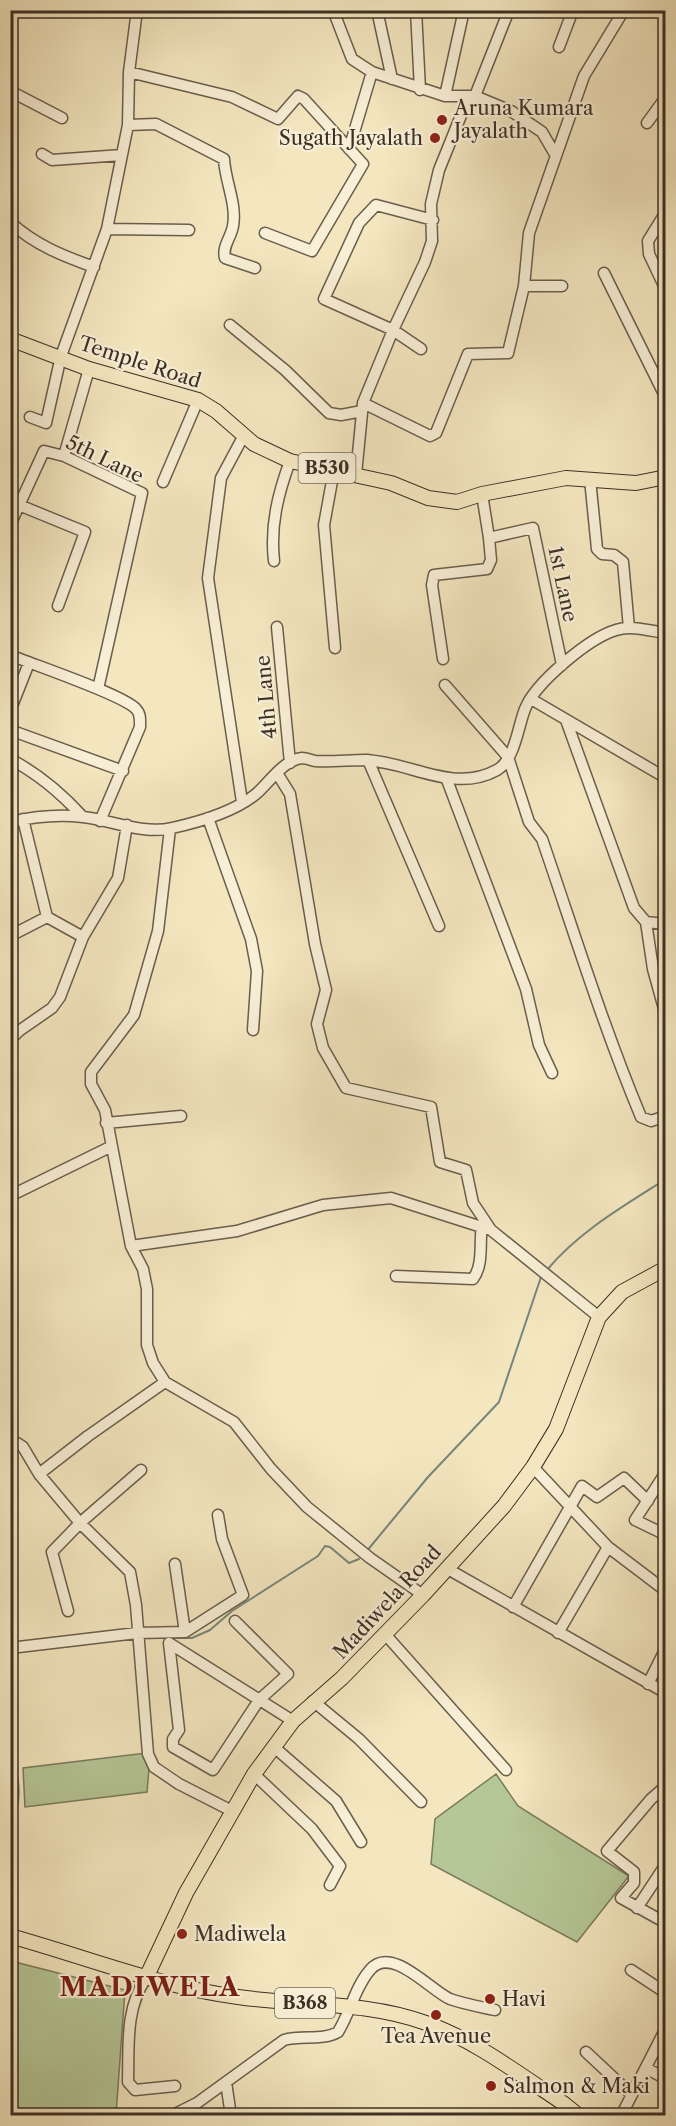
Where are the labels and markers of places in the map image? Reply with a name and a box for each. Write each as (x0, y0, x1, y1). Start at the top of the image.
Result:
place label: Aruna Kumara Jayalath (451, 96, 594, 143)
marker: Aruna Kumara Jayalath (435, 113, 449, 127)
place label: Sugath Jayalath (279, 126, 423, 150)
marker: Sugath Jayalath (428, 131, 442, 145)
place label: Madiwela (194, 1922, 287, 1946)
marker: Madiwela (175, 1927, 189, 1941)
place label: Havi (502, 1987, 546, 2011)
marker: Havi (483, 1992, 497, 2006)
marker: Tea Avenue (429, 2008, 443, 2022)
place label: Tea Avenue (381, 2024, 491, 2048)
place label: Salmon & Maki (503, 2074, 650, 2098)
marker: Salmon & Maki (484, 2079, 498, 2093)

